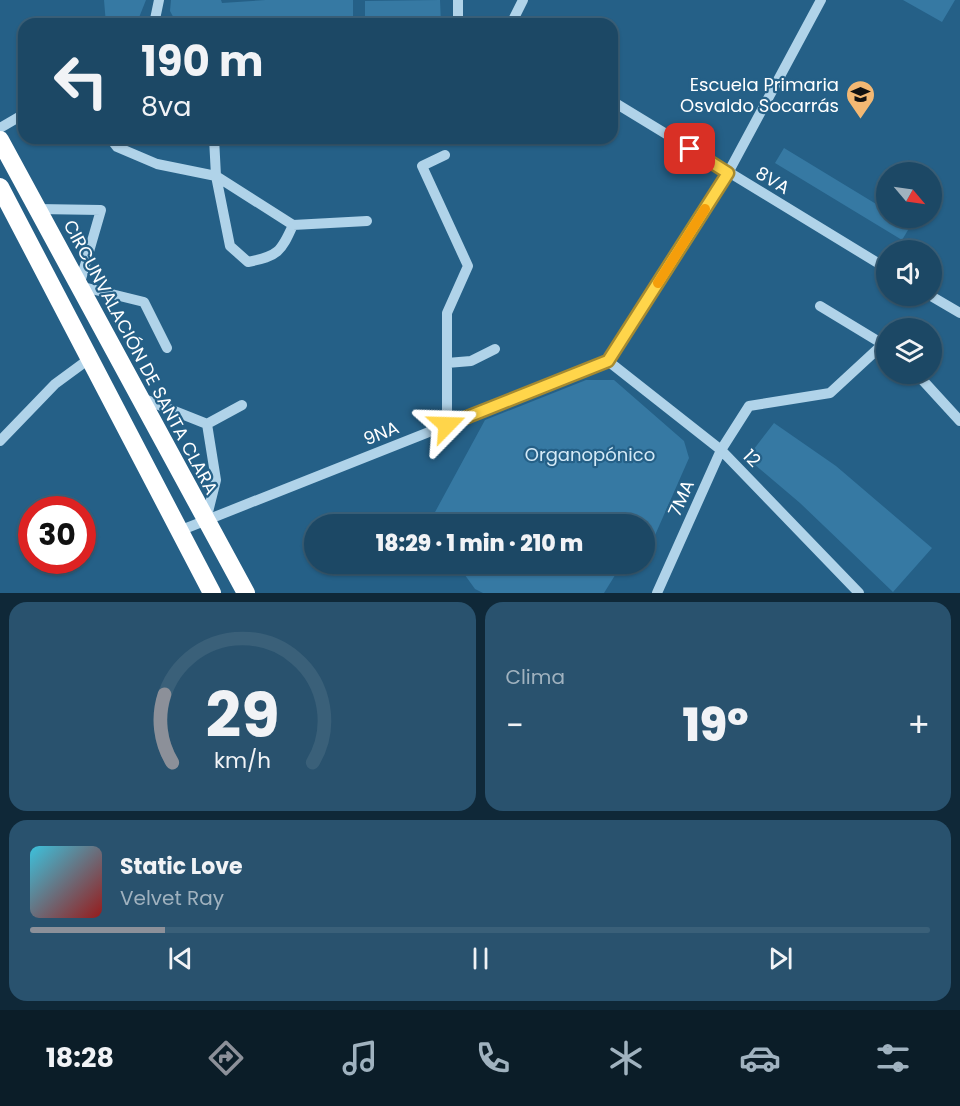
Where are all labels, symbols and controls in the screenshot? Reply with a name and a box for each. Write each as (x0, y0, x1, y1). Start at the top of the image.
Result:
text: 190 m (141, 32, 263, 91)
icon: left (42, 42, 120, 120)
place label: Escuela Primaria Osvaldo Socarrás (680, 72, 839, 118)
school or university icon: Escuela Primaria Osvaldo Socarrás (844, 78, 876, 120)
text: 8va (141, 88, 191, 125)
pin (664, 123, 715, 174)
icon: arrive (673, 132, 706, 165)
street label: 8VA (751, 160, 795, 200)
north arrow (876, 162, 942, 228)
map controls (876, 162, 942, 384)
street label: CIRCUNVALACIÓN DE SANTA CLARA (58, 215, 224, 499)
button: sound (876, 240, 942, 306)
button: layers (876, 318, 942, 384)
position arrow (415, 393, 479, 457)
street label: 9NA (360, 415, 402, 451)
park label: Organopónico (525, 442, 655, 467)
street label: 12 (737, 444, 767, 472)
street label: 7MA (662, 476, 700, 520)
speed limit sign: 30 (18, 496, 96, 574)
text: 18:29 · 1 min · 210 m (376, 528, 583, 559)
text: Clima (506, 663, 565, 691)
text: 29 (205, 671, 279, 759)
text: 19° (682, 694, 749, 757)
text: − (506, 702, 524, 749)
text: + (907, 702, 930, 749)
text: km/h (214, 746, 271, 777)
text: Static Love (120, 851, 243, 882)
text: Velvet Ray (120, 884, 224, 912)
icon: previous (164, 942, 197, 975)
icon: pause (464, 942, 497, 975)
icon: next (764, 942, 797, 975)
icon: directions (205, 1037, 247, 1079)
icon: music (339, 1037, 381, 1079)
icon: phone (472, 1037, 514, 1079)
icon: climate (605, 1037, 647, 1079)
icon: car (739, 1037, 781, 1079)
icon: filters (872, 1037, 914, 1079)
text: 18:28 (46, 1039, 114, 1076)

